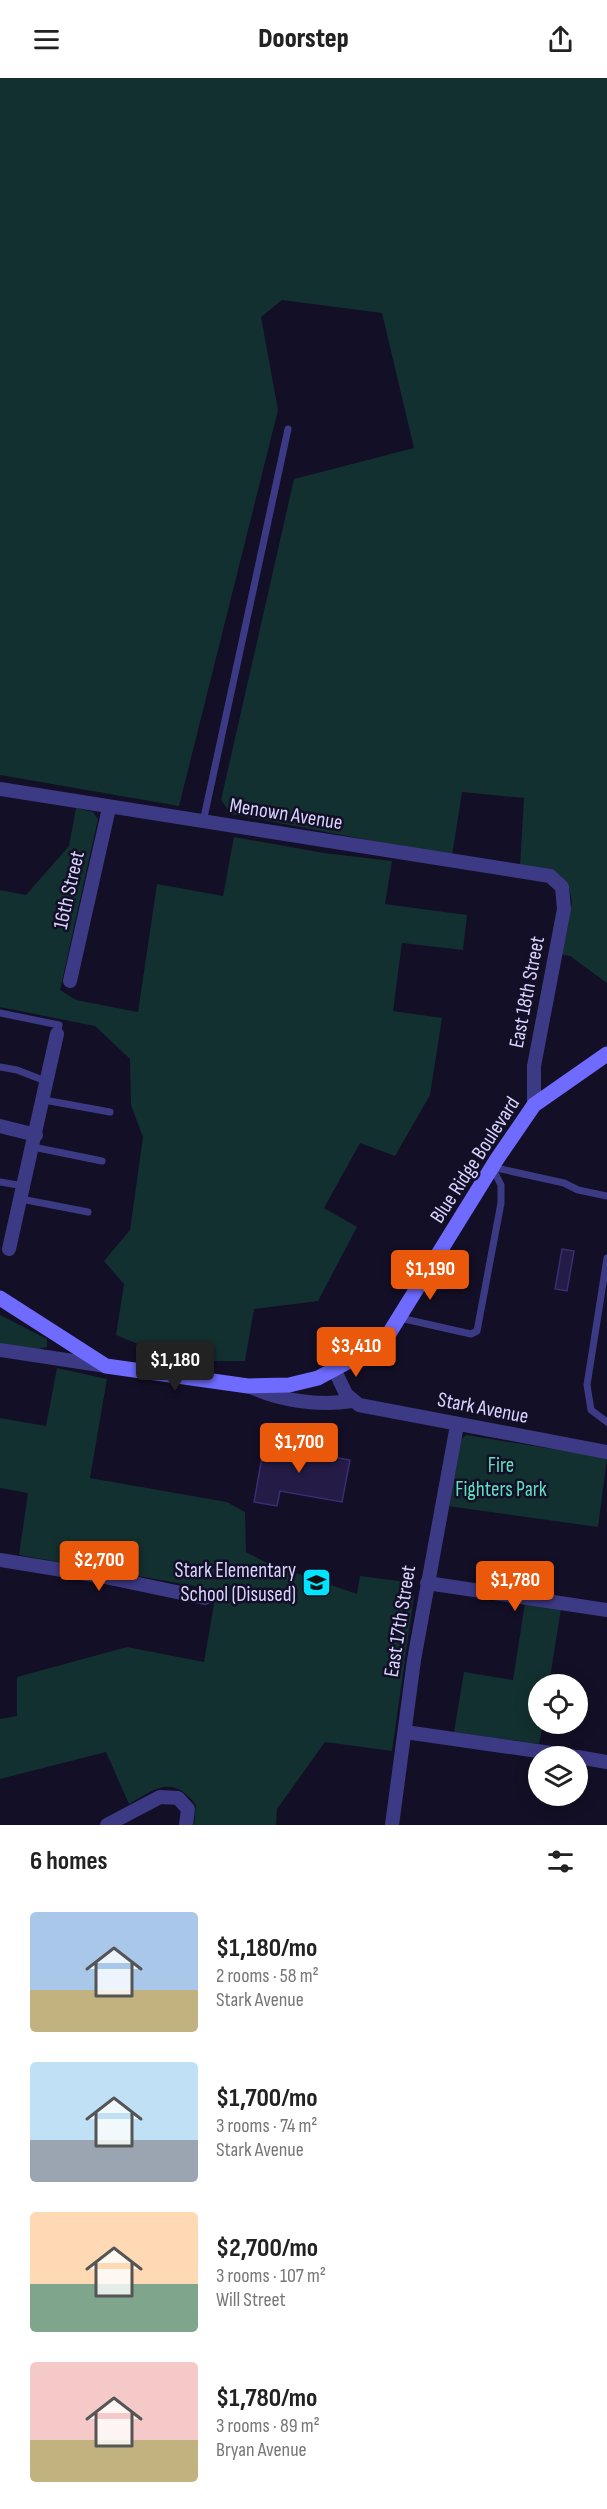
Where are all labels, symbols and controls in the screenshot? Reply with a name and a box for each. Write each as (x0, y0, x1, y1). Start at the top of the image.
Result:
icon: menu (30, 23, 63, 56)
text: Doorstep (258, 23, 349, 55)
icon: share (544, 23, 577, 56)
street label: Menown Avenue (228, 793, 344, 835)
street label: 16th Street (48, 848, 90, 932)
street label: East 18th Street (504, 934, 550, 1050)
street label: Blue Ridge Boulevard (425, 1092, 525, 1228)
pin: $1,190 (381, 1250, 479, 1301)
text: $1,190 (405, 1257, 455, 1281)
pin: $3,410 (307, 1327, 405, 1378)
text: $3,410 (331, 1334, 381, 1358)
pin: $1,180 (126, 1341, 224, 1392)
text: $1,180 (150, 1348, 200, 1372)
street label: Stark Avenue (435, 1387, 531, 1429)
pin: $1,700 (250, 1423, 348, 1474)
text: $1,700 (274, 1430, 324, 1454)
park label: Fire Fighters Park (455, 1453, 547, 1502)
pin: $2,700 (50, 1541, 148, 1592)
text: $2,700 (74, 1548, 124, 1572)
place label: Stark Elementary School (Disused) (174, 1558, 296, 1607)
pin: $1,780 (466, 1561, 564, 1612)
street label: East 17th Street (379, 1563, 421, 1679)
school or university icon: Stark Elementary School (Disused) (301, 1566, 333, 1598)
text: $1,780 (490, 1568, 540, 1592)
map controls (528, 1674, 588, 1806)
button: locate (528, 1674, 588, 1734)
button: layers (528, 1746, 588, 1806)
icon: filters (544, 1845, 577, 1878)
text: 6 homes (30, 1846, 108, 1877)
text: $1,180/mo (216, 1933, 317, 1964)
icon: home (78, 1936, 150, 2008)
text: 2 rooms · 58 m² (216, 1964, 319, 1988)
text: Stark Avenue (216, 1988, 304, 2012)
text: $1,700/mo (216, 2083, 318, 2114)
icon: home (78, 2086, 150, 2158)
text: 3 rooms · 74 m² (216, 2114, 318, 2138)
text: Stark Avenue (216, 2138, 304, 2162)
text: $2,700/mo (216, 2233, 318, 2264)
icon: home (78, 2236, 150, 2308)
text: 3 rooms · 107 m² (216, 2264, 326, 2288)
text: Will Street (216, 2288, 286, 2312)
text: $1,780/mo (216, 2383, 317, 2414)
icon: home (78, 2386, 150, 2458)
text: 3 rooms · 89 m² (216, 2414, 320, 2438)
text: Bryan Avenue (216, 2438, 307, 2462)

